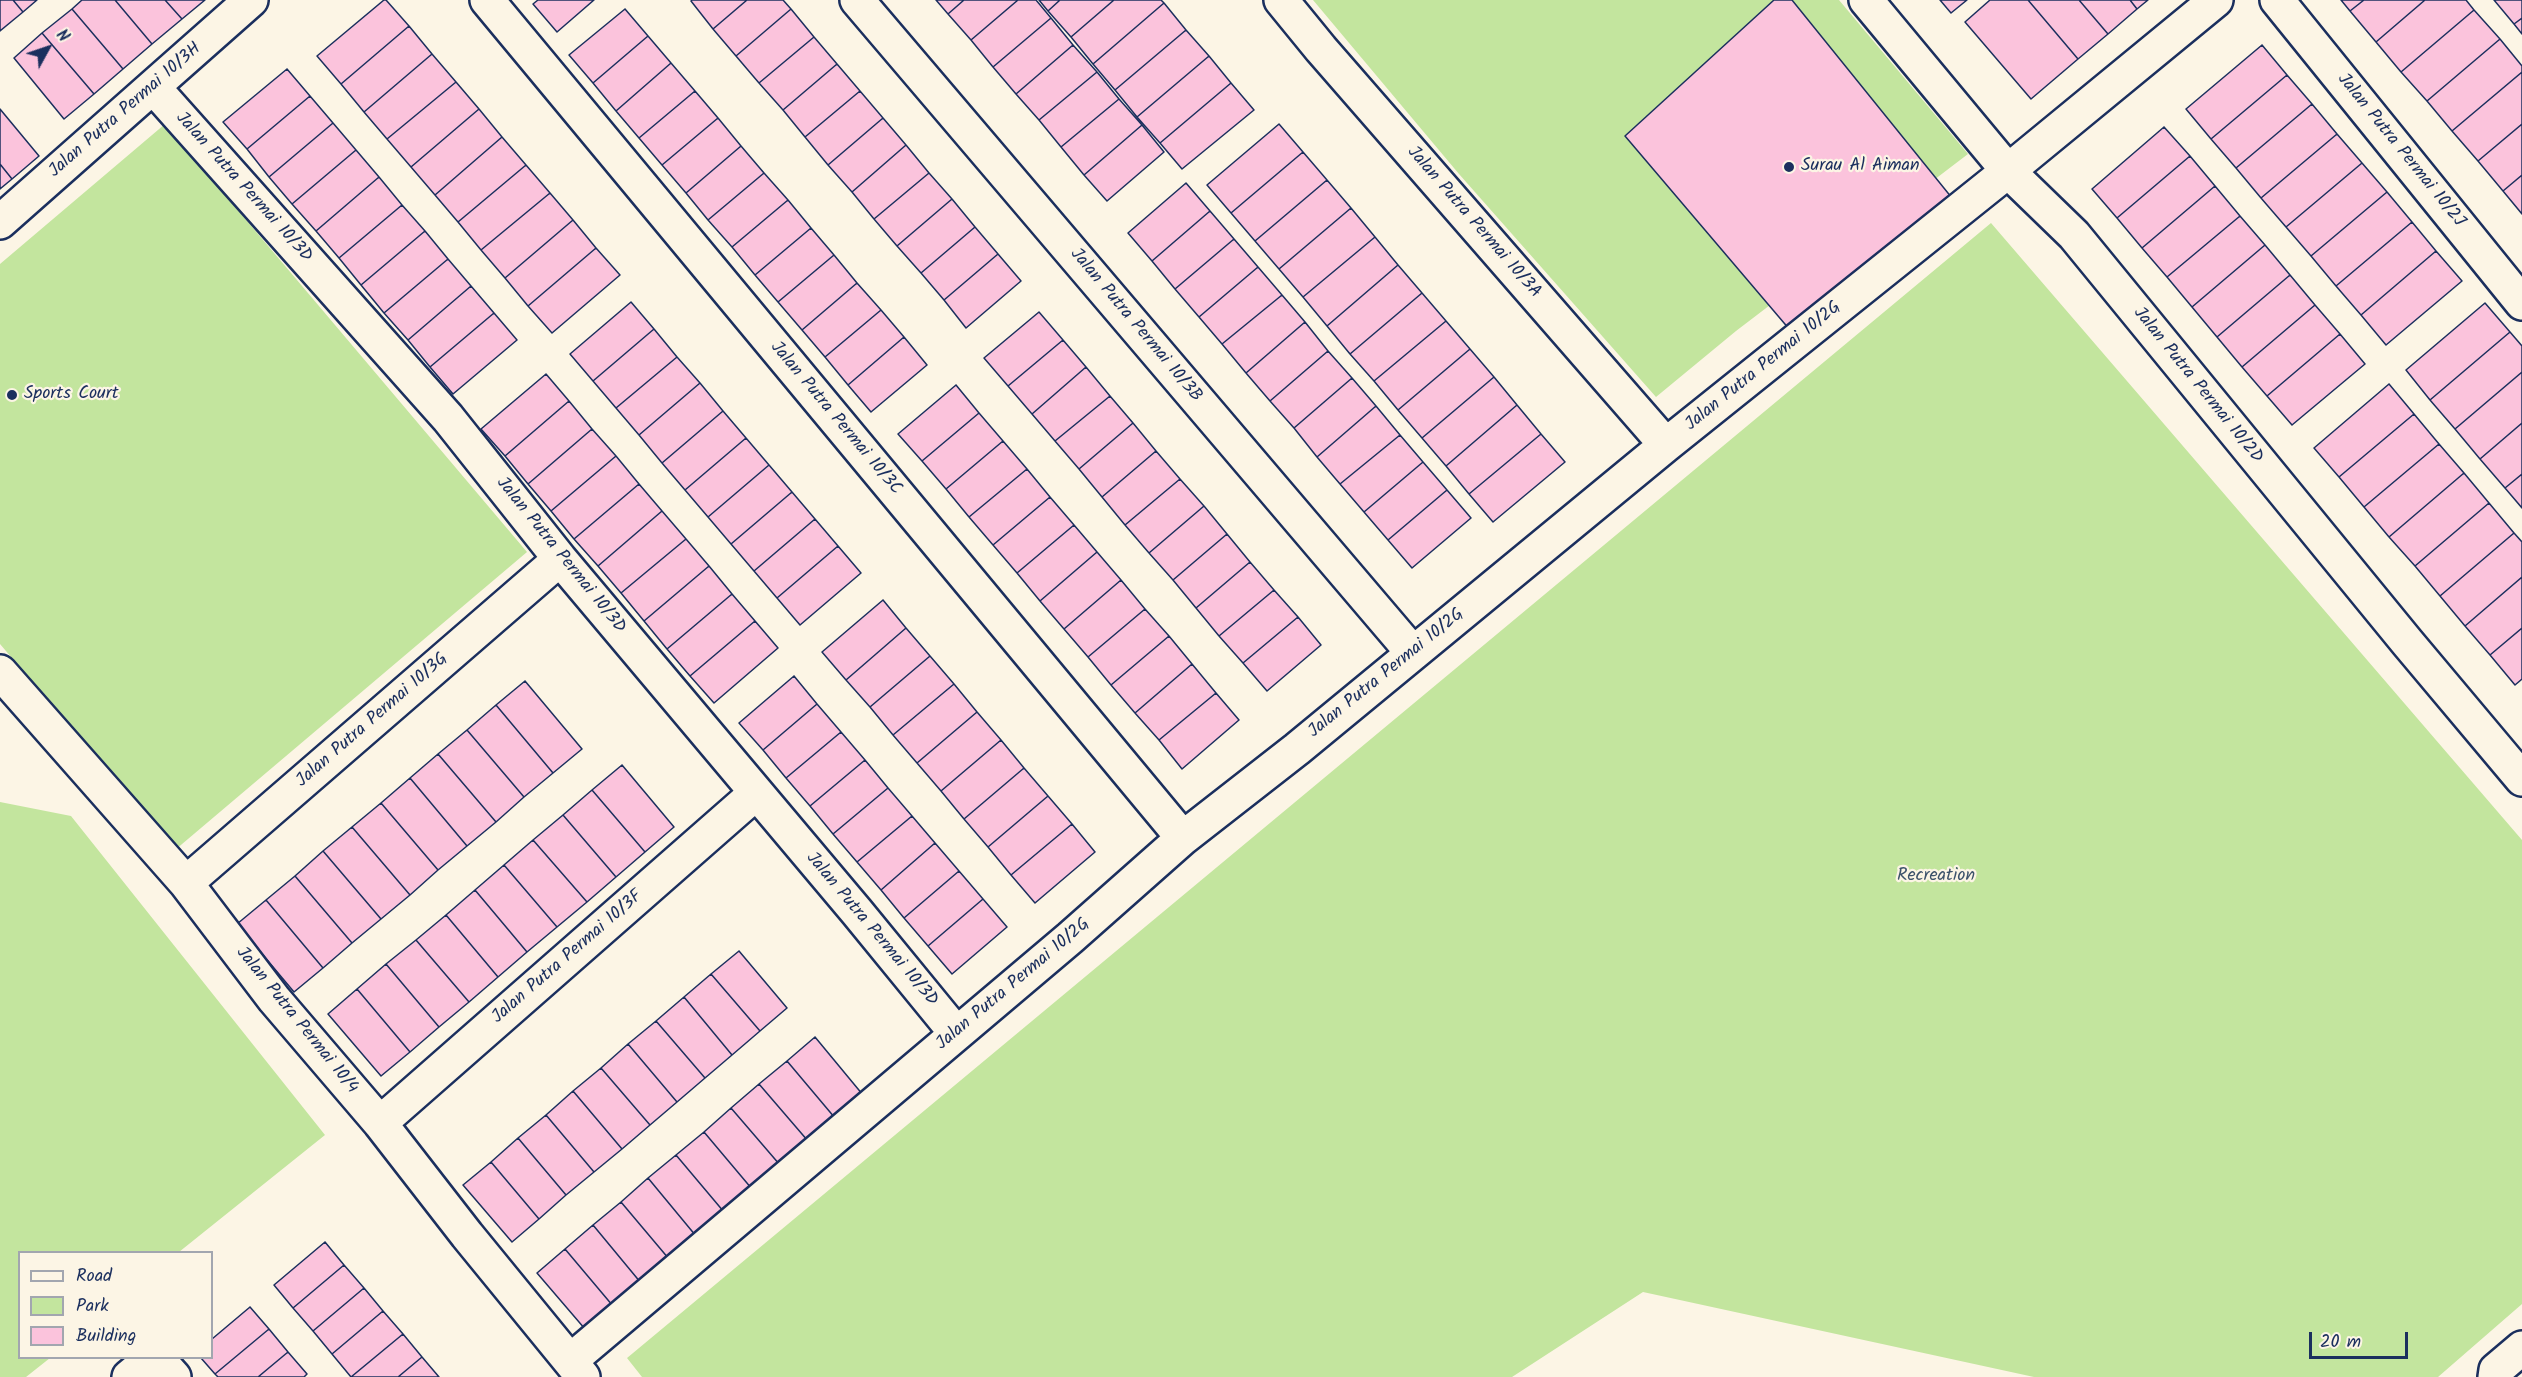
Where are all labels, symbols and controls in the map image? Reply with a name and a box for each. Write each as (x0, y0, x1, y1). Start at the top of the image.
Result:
north arrow (18, 18, 78, 78)
text: N (49, 24, 75, 48)
street label: Jalan Putra Permai 10/3H (45, 39, 207, 183)
street label: Jalan Putra Permai 10/2J (2331, 70, 2469, 232)
street label: Jalan Putra Permai 10/3D (170, 108, 316, 268)
street label: Jalan Putra Permai 10/3A (1401, 143, 1545, 303)
place label: Surau Al Aiman (1801, 156, 1920, 178)
marker: Surau Al Aiman (1782, 160, 1796, 174)
street label: Jalan Putra Permai 10/3B (1064, 245, 1206, 407)
street label: Jalan Putra Permai 10/2G (1682, 298, 1846, 436)
street label: Jalan Putra Permai 10/2D (2127, 304, 2267, 468)
street label: Jalan Putra Permai 10/3C (764, 338, 906, 500)
place label: Sports Court (24, 384, 119, 406)
marker: Sports Court (5, 388, 19, 402)
street label: Jalan Putra Permai 10/3D (490, 474, 630, 638)
street label: Jalan Putra Permai 10/2G (1305, 605, 1469, 743)
street label: Jalan Putra Permai 10/3G (293, 649, 453, 793)
street label: Jalan Putra Permai 10/3D (800, 849, 942, 1011)
park label: Recreation (1897, 866, 1975, 888)
street label: Jalan Putra Permai 10/3F (488, 887, 648, 1029)
street label: Jalan Putra Permai 10/2G (933, 914, 1095, 1056)
street label: Jalan Putra Permai 10/4 (230, 943, 362, 1099)
legend (18, 1251, 213, 1359)
text: Road (76, 1262, 112, 1291)
text: Park (76, 1292, 109, 1321)
scale bar (2312, 1320, 2411, 1358)
text: Building (76, 1322, 136, 1351)
text: 20 m (2320, 1328, 2361, 1357)

